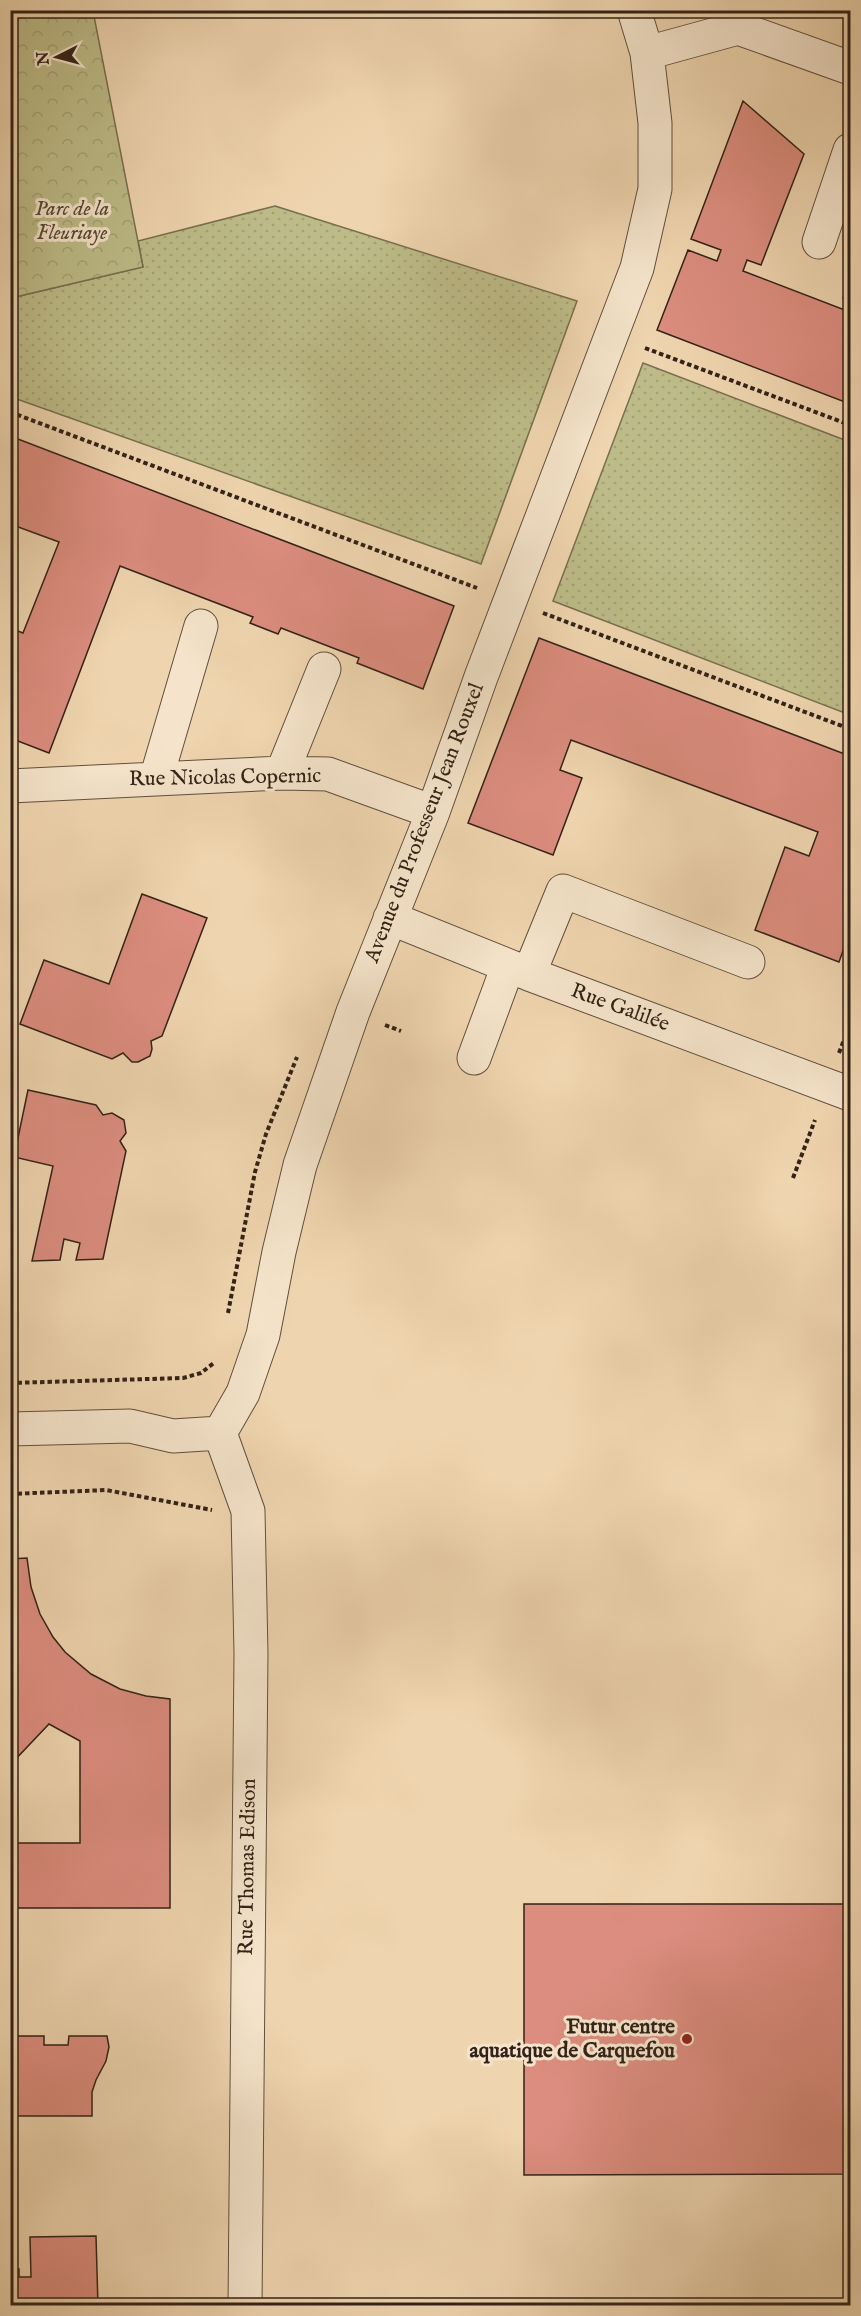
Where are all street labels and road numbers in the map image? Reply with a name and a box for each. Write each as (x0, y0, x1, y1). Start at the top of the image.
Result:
street label: Avenue du Professeur Jean Rouxel (359, 679, 491, 968)
street label: Rue Nicolas Copernic (129, 763, 321, 793)
street label: Rue Galilée (567, 978, 673, 1038)
street label: Rue Thomas Edison (233, 1778, 263, 1956)

